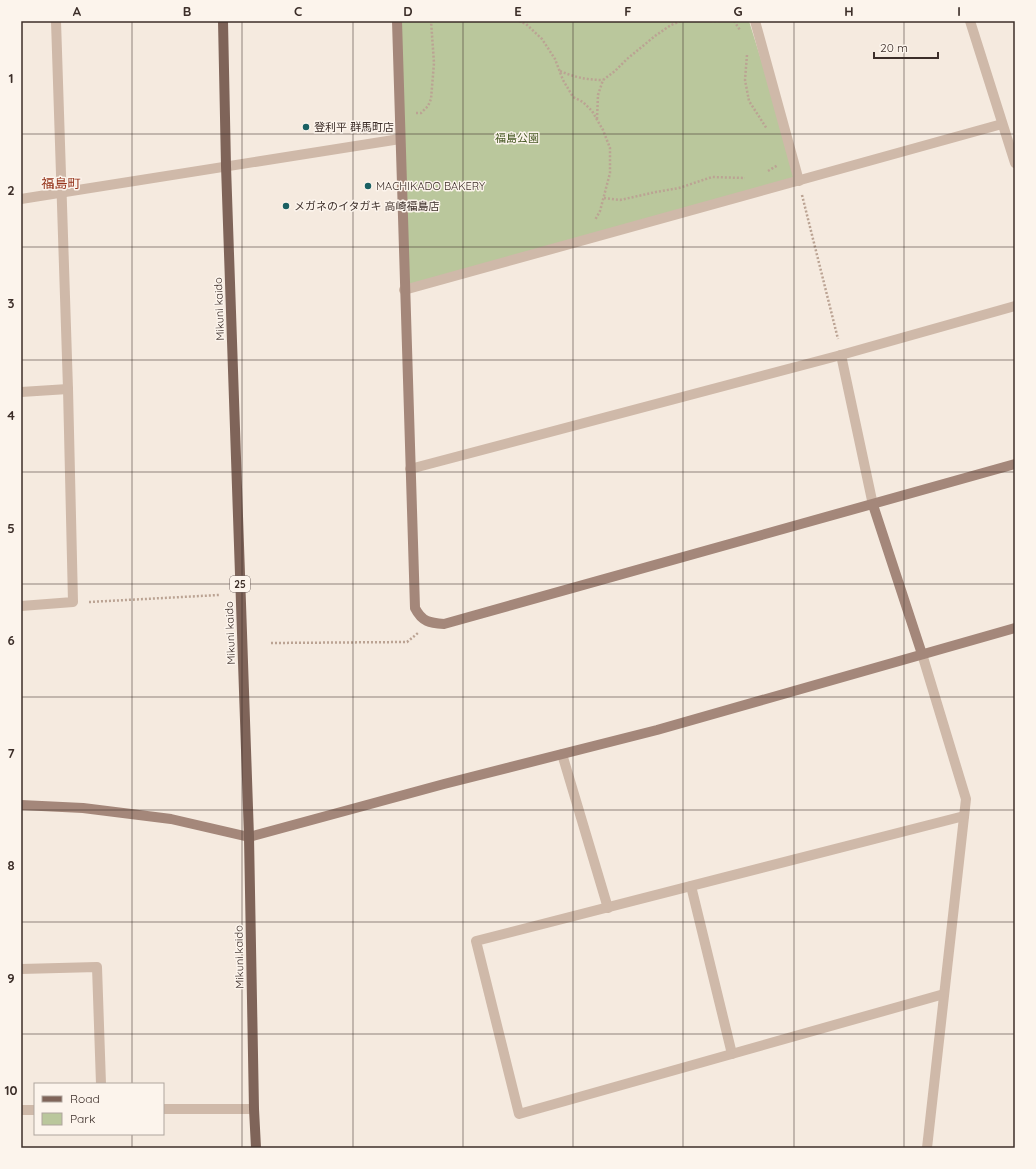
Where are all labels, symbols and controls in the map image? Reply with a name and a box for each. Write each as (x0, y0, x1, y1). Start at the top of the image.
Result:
text: A (73, 3, 82, 19)
text: B (183, 3, 191, 19)
text: C (294, 3, 302, 19)
text: D (403, 3, 413, 19)
text: E (514, 3, 522, 19)
text: F (624, 3, 632, 19)
text: G (733, 3, 743, 19)
text: H (844, 3, 854, 19)
text: I (957, 3, 961, 19)
scale bar (874, 34, 938, 60)
text: 20 m (880, 40, 908, 55)
text: 1 (8, 70, 14, 86)
place label: 登利平 群馬町店 (314, 120, 394, 134)
marker: 登利平 群馬町店 (301, 122, 311, 132)
park label: 福島公園 (495, 131, 539, 145)
district label: 福島町 (41, 175, 81, 191)
place label: MACHIKADO BAKERY (376, 179, 485, 193)
marker: MACHIKADO BAKERY (363, 181, 373, 191)
text: 2 (7, 182, 15, 198)
place label: メガネのイタガキ 高崎福島店 (294, 199, 440, 213)
marker: メガネのイタガキ 高崎福島店 (281, 201, 291, 211)
street label: Mikuni kaido (211, 277, 227, 341)
text: 3 (8, 295, 15, 311)
text: 4 (7, 407, 15, 423)
text: 5 (7, 520, 15, 536)
road number: 25 (230, 576, 250, 592)
street label: Mikuni kaido (222, 601, 238, 665)
text: 6 (7, 632, 15, 648)
text: 7 (7, 745, 15, 761)
text: 8 (7, 857, 15, 873)
street label: Mikuni kaido (231, 925, 247, 989)
text: 9 (7, 970, 15, 986)
text: 10 (4, 1082, 18, 1098)
legend (34, 1083, 164, 1135)
text: Road (70, 1091, 100, 1106)
text: Park (70, 1111, 95, 1126)

